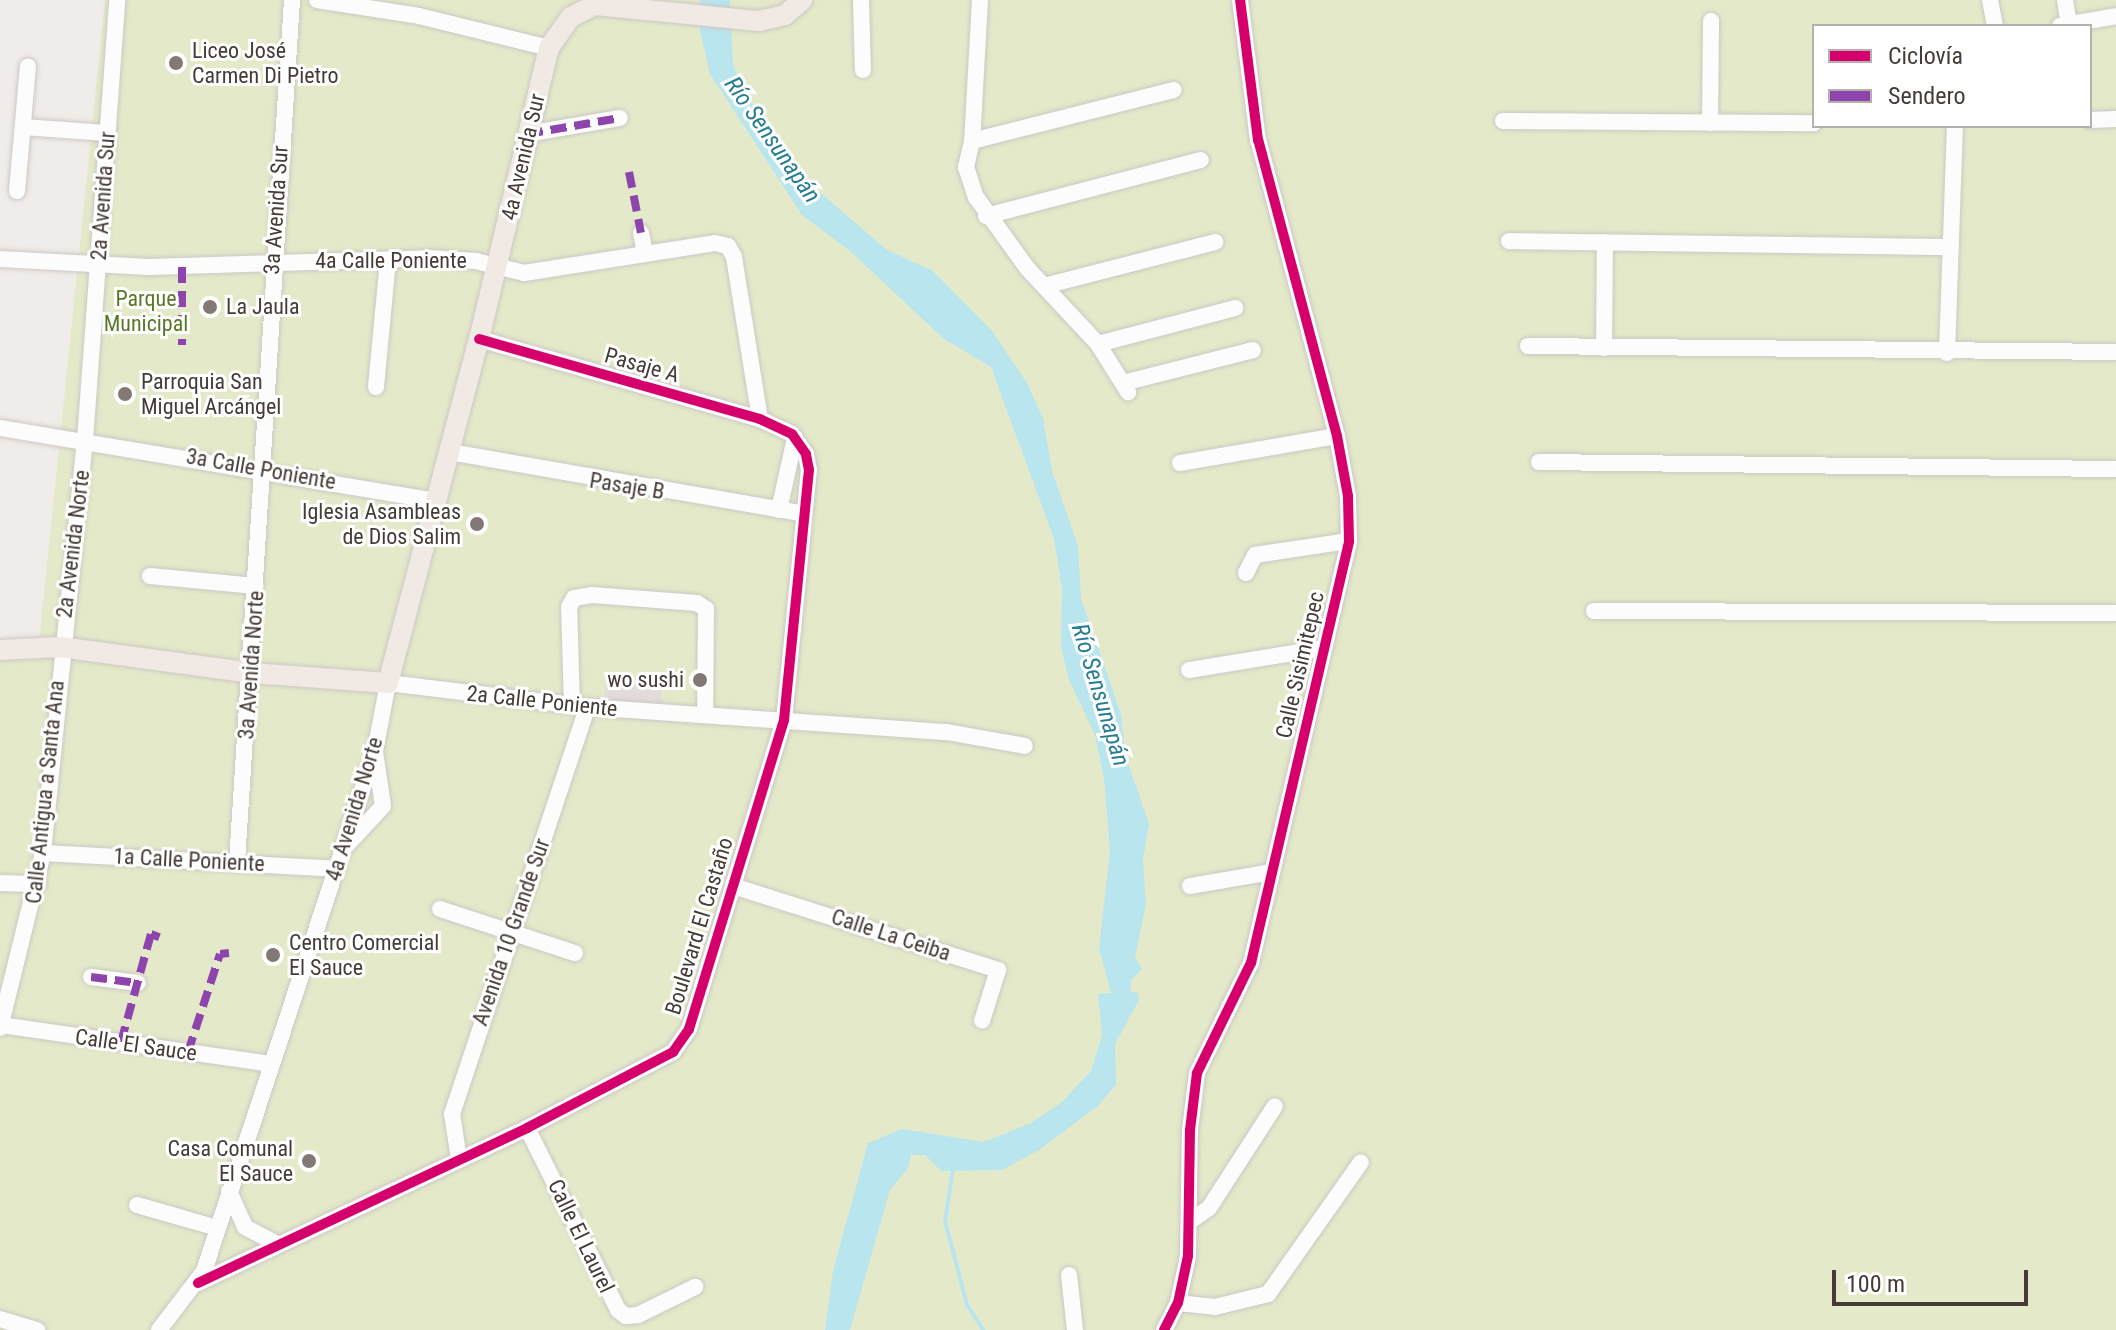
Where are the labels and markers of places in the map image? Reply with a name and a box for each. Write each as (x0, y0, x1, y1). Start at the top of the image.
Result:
place label: Liceo José Carmen Di Pietro (192, 37, 339, 88)
marker: Liceo José Carmen Di Pietro (167, 54, 185, 72)
place label: La Jaula (226, 294, 299, 320)
marker: La Jaula (201, 298, 219, 316)
place label: Parroquia San Miguel Arcángel (141, 368, 281, 420)
marker: Parroquia San Miguel Arcángel (116, 385, 134, 403)
place label: Iglesia Asambleas de Dios Salim (302, 498, 461, 550)
marker: Iglesia Asambleas de Dios Salim (468, 515, 486, 533)
place label: wo sushi (607, 667, 684, 693)
marker: wo sushi (691, 671, 709, 689)
place label: Centro Comercial El Sauce (289, 929, 439, 980)
marker: Centro Comercial El Sauce (264, 946, 282, 964)
place label: Casa Comunal El Sauce (167, 1135, 293, 1186)
marker: Casa Comunal El Sauce (300, 1152, 318, 1170)

